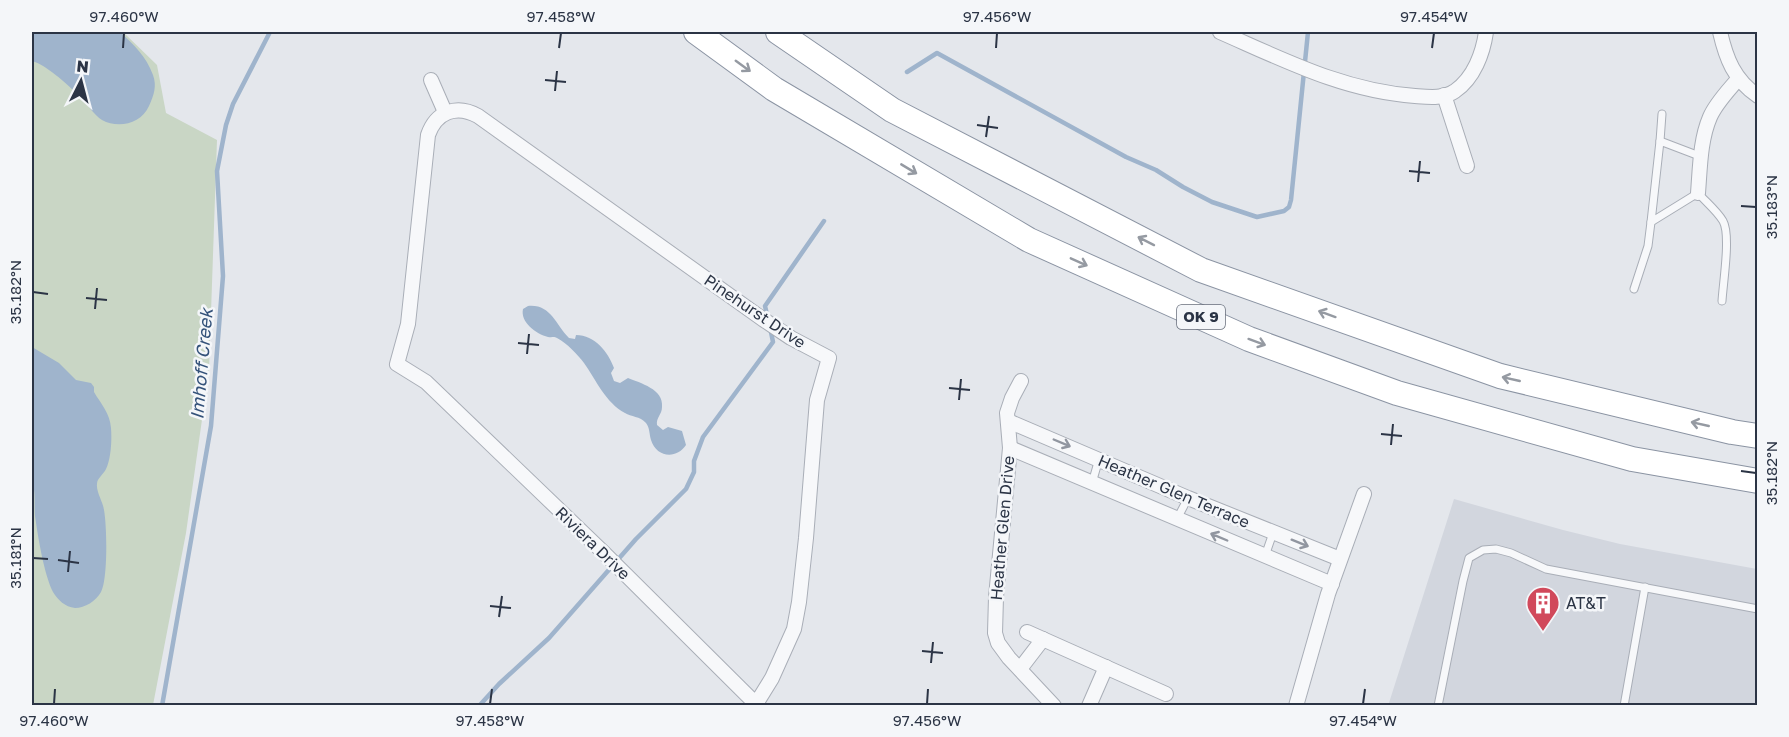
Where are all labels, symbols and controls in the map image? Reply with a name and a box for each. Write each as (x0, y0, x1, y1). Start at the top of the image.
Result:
text: 97.460°W (89, 7, 159, 25)
text: 97.458°W (527, 7, 595, 25)
text: 97.456°W (963, 7, 1031, 25)
text: 97.454°W (1400, 7, 1468, 25)
north arrow (51, 51, 111, 111)
text: N (75, 56, 90, 77)
one-way arrow (735, 60, 751, 72)
one-way arrow (900, 163, 917, 175)
text: 35.183°N (1762, 175, 1780, 239)
one-way arrow (1138, 235, 1156, 246)
one-way arrow (1070, 257, 1088, 269)
text: 35.182°N (6, 260, 24, 324)
street label: Pinehurst Drive (700, 270, 810, 352)
road number: OK 9 (1177, 305, 1225, 329)
water label: Imhoff Creek (185, 306, 217, 420)
one-way arrow (1318, 308, 1336, 319)
one-way arrow (1248, 337, 1266, 348)
one-way arrow (1501, 372, 1520, 384)
one-way arrow (1691, 418, 1710, 430)
one-way arrow (1053, 438, 1071, 449)
text: 35.182°N (1762, 441, 1780, 505)
street label: Heather Glen Terrace (1095, 450, 1253, 532)
street label: Heather Glen Drive (986, 455, 1018, 601)
street label: Riviera Drive (551, 502, 635, 584)
text: 35.181°N (6, 527, 24, 589)
one-way arrow (1211, 531, 1229, 542)
one-way arrow (1290, 539, 1309, 550)
building icon: AT&T (1525, 585, 1561, 632)
place label: AT&T (1566, 593, 1606, 613)
text: 97.460°W (19, 711, 89, 729)
text: 97.458°W (456, 711, 524, 729)
text: 97.456°W (893, 711, 961, 729)
text: 97.454°W (1329, 711, 1397, 729)

